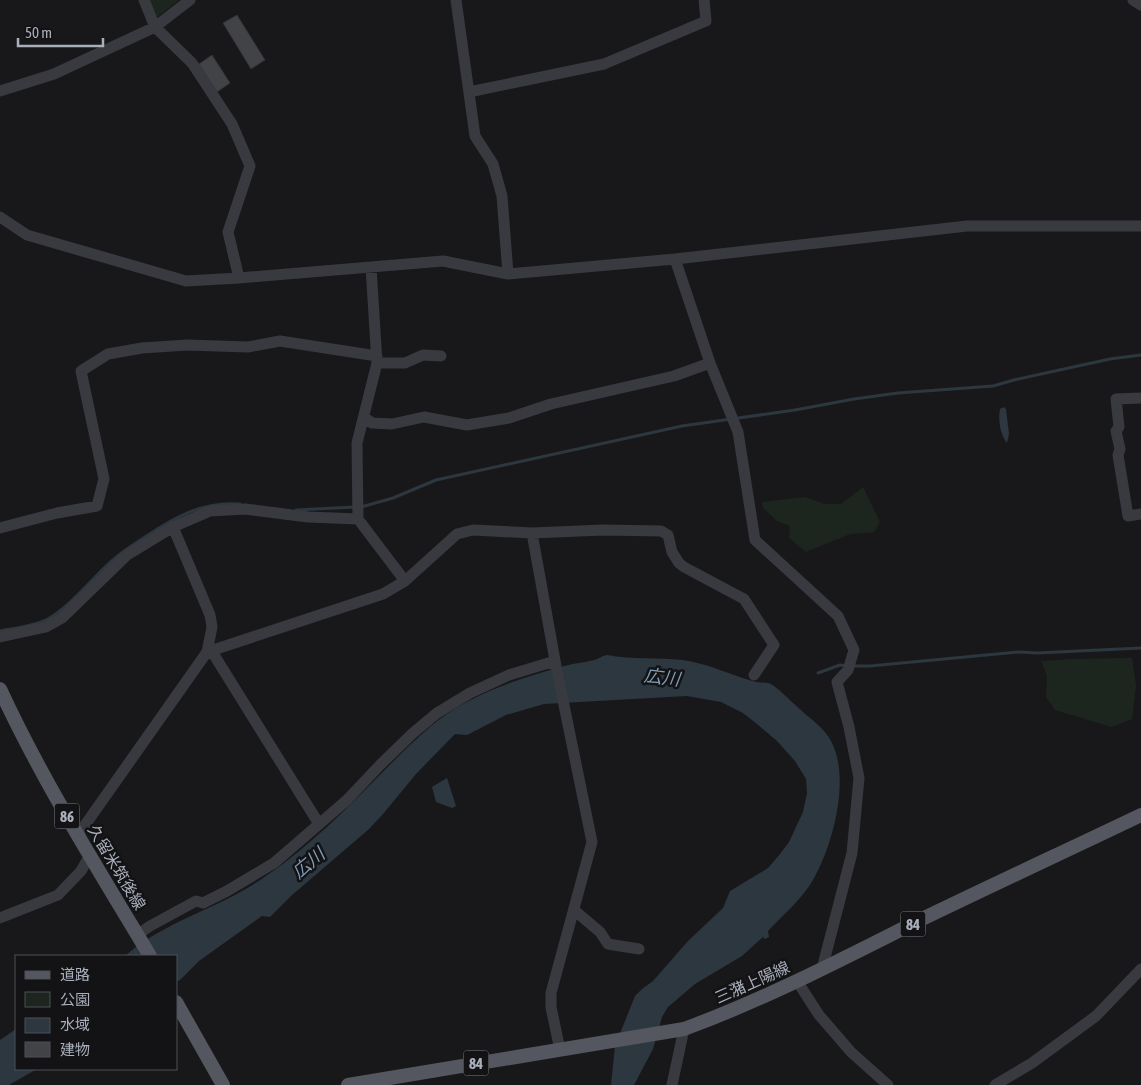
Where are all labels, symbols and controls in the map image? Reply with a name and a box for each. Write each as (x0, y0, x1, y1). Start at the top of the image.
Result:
scale bar (18, 15, 102, 47)
text: 50 m (25, 24, 52, 41)
water label: 広川 (643, 664, 683, 690)
road number: 86 (54, 804, 80, 828)
street label: 久留米筑後線 (85, 821, 149, 913)
water label: 広川 (287, 842, 330, 883)
road number: 84 (900, 912, 926, 936)
legend (15, 955, 178, 1070)
street label: 三潴上陽線 (712, 958, 792, 1006)
text: 道路 (60, 966, 90, 983)
text: 公園 (60, 991, 90, 1008)
text: 水域 (60, 1016, 90, 1033)
text: 建物 (60, 1041, 90, 1058)
road number: 84 (464, 1050, 488, 1076)

